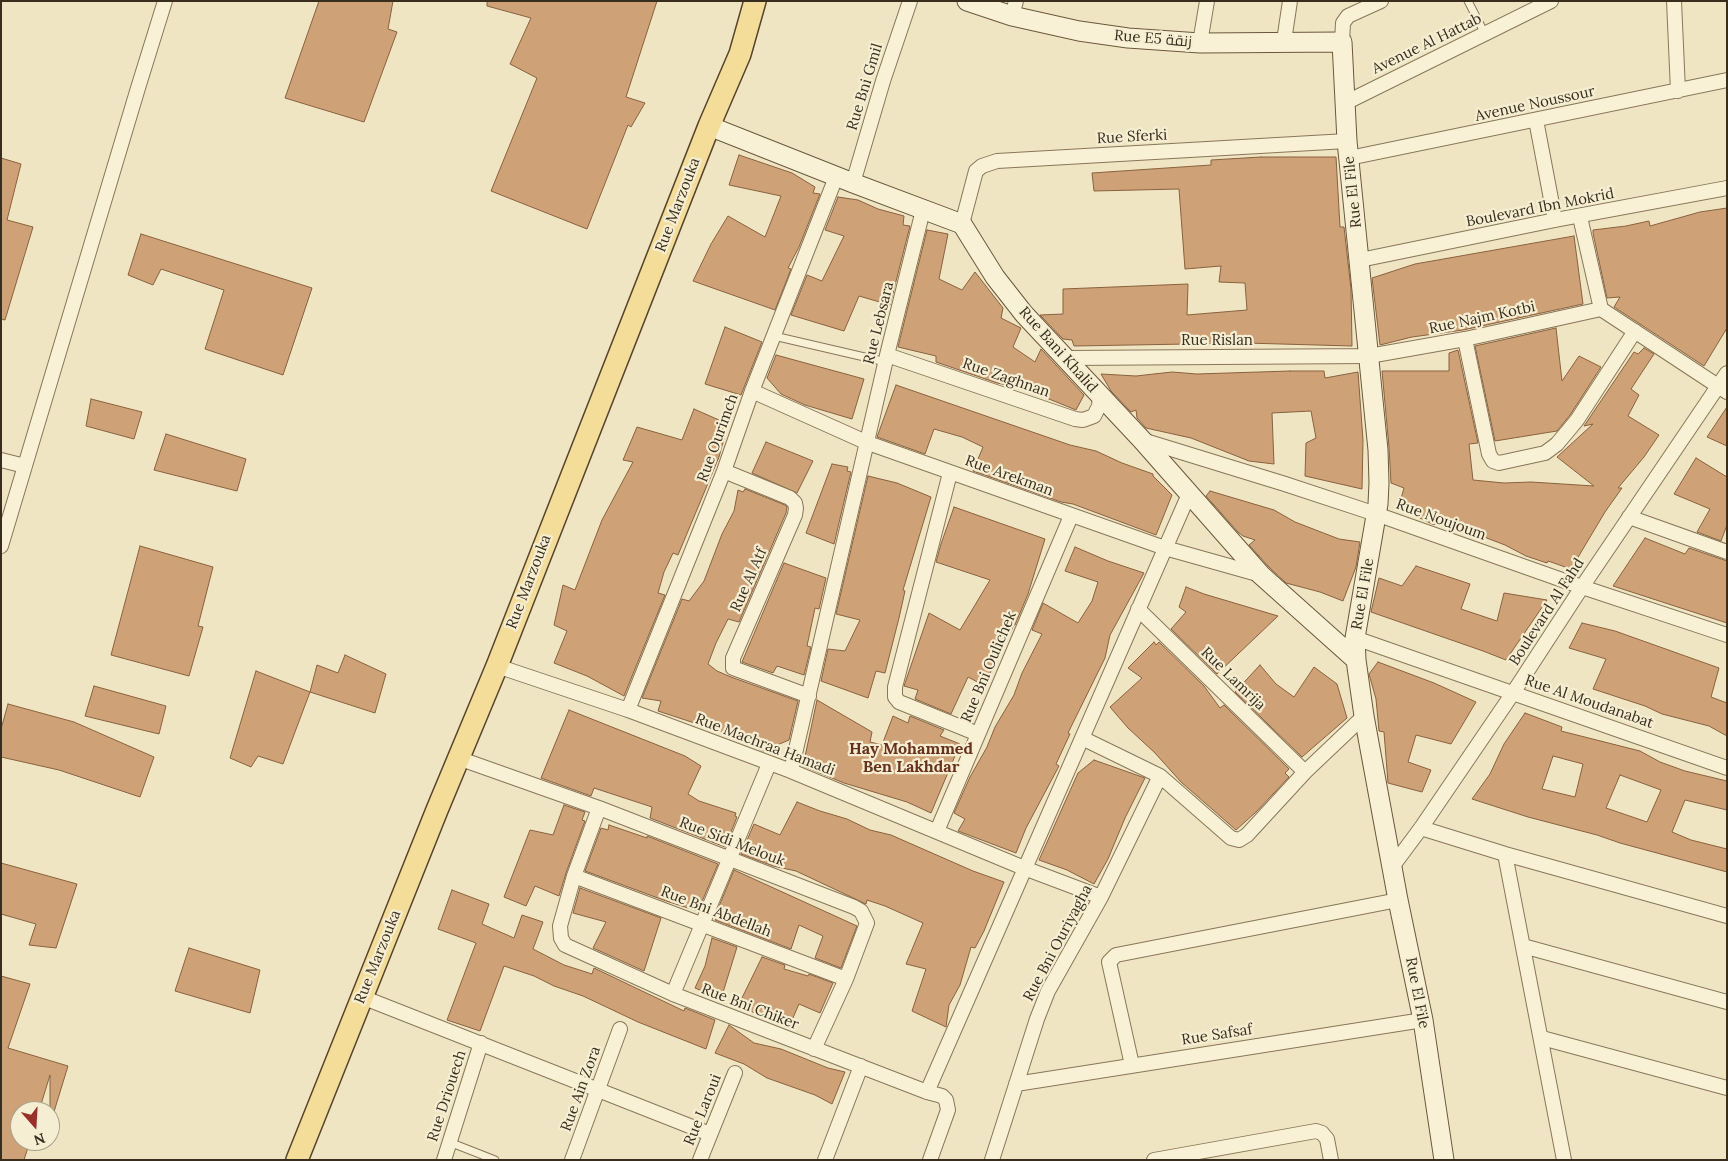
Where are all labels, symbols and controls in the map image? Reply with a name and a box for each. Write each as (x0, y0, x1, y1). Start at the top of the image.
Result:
street label: Avenue Al Hattab (1369, 10, 1485, 78)
street label: Rue E5 زنقة (1113, 27, 1193, 51)
street label: Rue Bni Gmil (843, 41, 887, 133)
street label: Avenue Noussour (1473, 83, 1597, 125)
street label: Rue Sferki (1096, 126, 1168, 148)
street label: Rue Marzouka (652, 155, 704, 255)
street label: Rue El File (1340, 155, 1366, 229)
street label: Boulevard Ibn Mokrid (1464, 185, 1616, 231)
street label: Rue Lebsara (860, 280, 898, 366)
street label: Rue Najm Kotbi (1427, 298, 1537, 338)
street label: Rue Bani Khalid (1015, 303, 1101, 397)
street label: Rue Rislan (1181, 332, 1253, 350)
street label: Rue Zaghnan (960, 355, 1052, 401)
street label: Rue Ourimch (694, 392, 742, 484)
street label: Rue Arekman (962, 452, 1056, 500)
street label: Rue Noujoum (1394, 495, 1488, 545)
street label: Rue Marzouka (503, 532, 555, 632)
street label: Rue Al Atf (727, 545, 771, 615)
street label: Boulevard Al Fahd (1506, 555, 1588, 669)
street label: Rue El File (1348, 557, 1378, 631)
street label: Rue Bni Oulichek (957, 609, 1021, 725)
street label: Rue Lamrija (1197, 644, 1269, 714)
street label: Rue Al Moudanabat (1522, 672, 1656, 732)
street label: Rue Machraa Hamadi (693, 710, 837, 780)
district label: Hay Mohammed Ben Lakhdar (849, 739, 973, 777)
street label: Rue Sidi Melouk (677, 814, 787, 870)
street label: Rue Bni Ouriyagha (1020, 882, 1096, 1004)
street label: Rue Bni Abdellah (658, 883, 774, 941)
street label: Rue Marzouka (351, 907, 405, 1007)
street label: Rue El File (1401, 956, 1433, 1030)
street label: Rue Bni Chiker (699, 980, 801, 1034)
street label: Rue Safsaf (1180, 1021, 1254, 1049)
street label: Rue Ain Zora (557, 1044, 605, 1134)
street label: Rue Driouech (424, 1048, 470, 1144)
street label: Rue Laroui (681, 1072, 725, 1148)
north arrow (10, 1101, 60, 1151)
text: N (32, 1129, 48, 1150)

